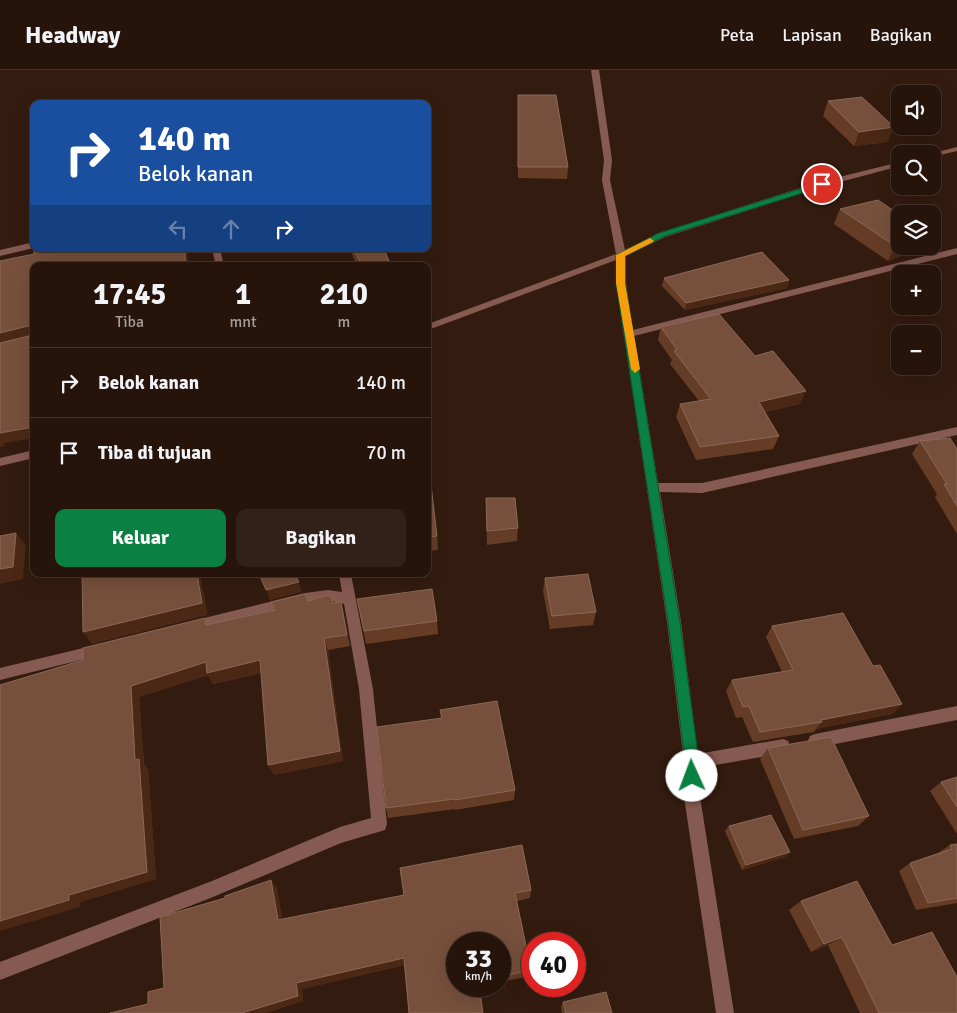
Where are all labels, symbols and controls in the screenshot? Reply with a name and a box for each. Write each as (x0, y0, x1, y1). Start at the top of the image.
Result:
text: Headway (25, 20, 121, 50)
text: Peta (720, 24, 754, 46)
text: Lapisan (782, 24, 842, 46)
text: Bagikan (870, 24, 932, 46)
map controls (891, 85, 941, 375)
button: sound (891, 85, 941, 135)
text: 140 m (138, 117, 231, 160)
icon: right (55, 120, 120, 185)
button: search (891, 145, 941, 195)
text: Belok kanan (138, 160, 253, 187)
pin (801, 163, 843, 205)
icon: arrive (808, 170, 836, 198)
button: layers (891, 205, 941, 255)
icon: left (164, 215, 192, 243)
icon: ahead (217, 215, 245, 243)
icon: right (270, 215, 298, 243)
button: + (891, 265, 941, 315)
text: 17:45 (93, 276, 167, 313)
text: 1 (235, 276, 251, 313)
text: 210 (319, 276, 368, 313)
text: Tiba (115, 312, 144, 332)
text: mnt (229, 312, 257, 332)
text: m (337, 312, 350, 332)
button: − (891, 325, 941, 375)
icon: right (55, 369, 83, 397)
text: Belok kanan (98, 371, 199, 395)
text: 140 m (356, 371, 406, 395)
icon: arrive (55, 439, 83, 467)
text: Tiba di tujuan (98, 441, 211, 465)
text: 70 m (366, 441, 406, 465)
button: Keluar (55, 509, 226, 567)
button: Bagikan (236, 509, 406, 567)
position arrow (665, 749, 717, 801)
speed limit sign: 40 (521, 932, 586, 997)
text: 33 (465, 943, 492, 974)
text: km/h (465, 969, 492, 984)

